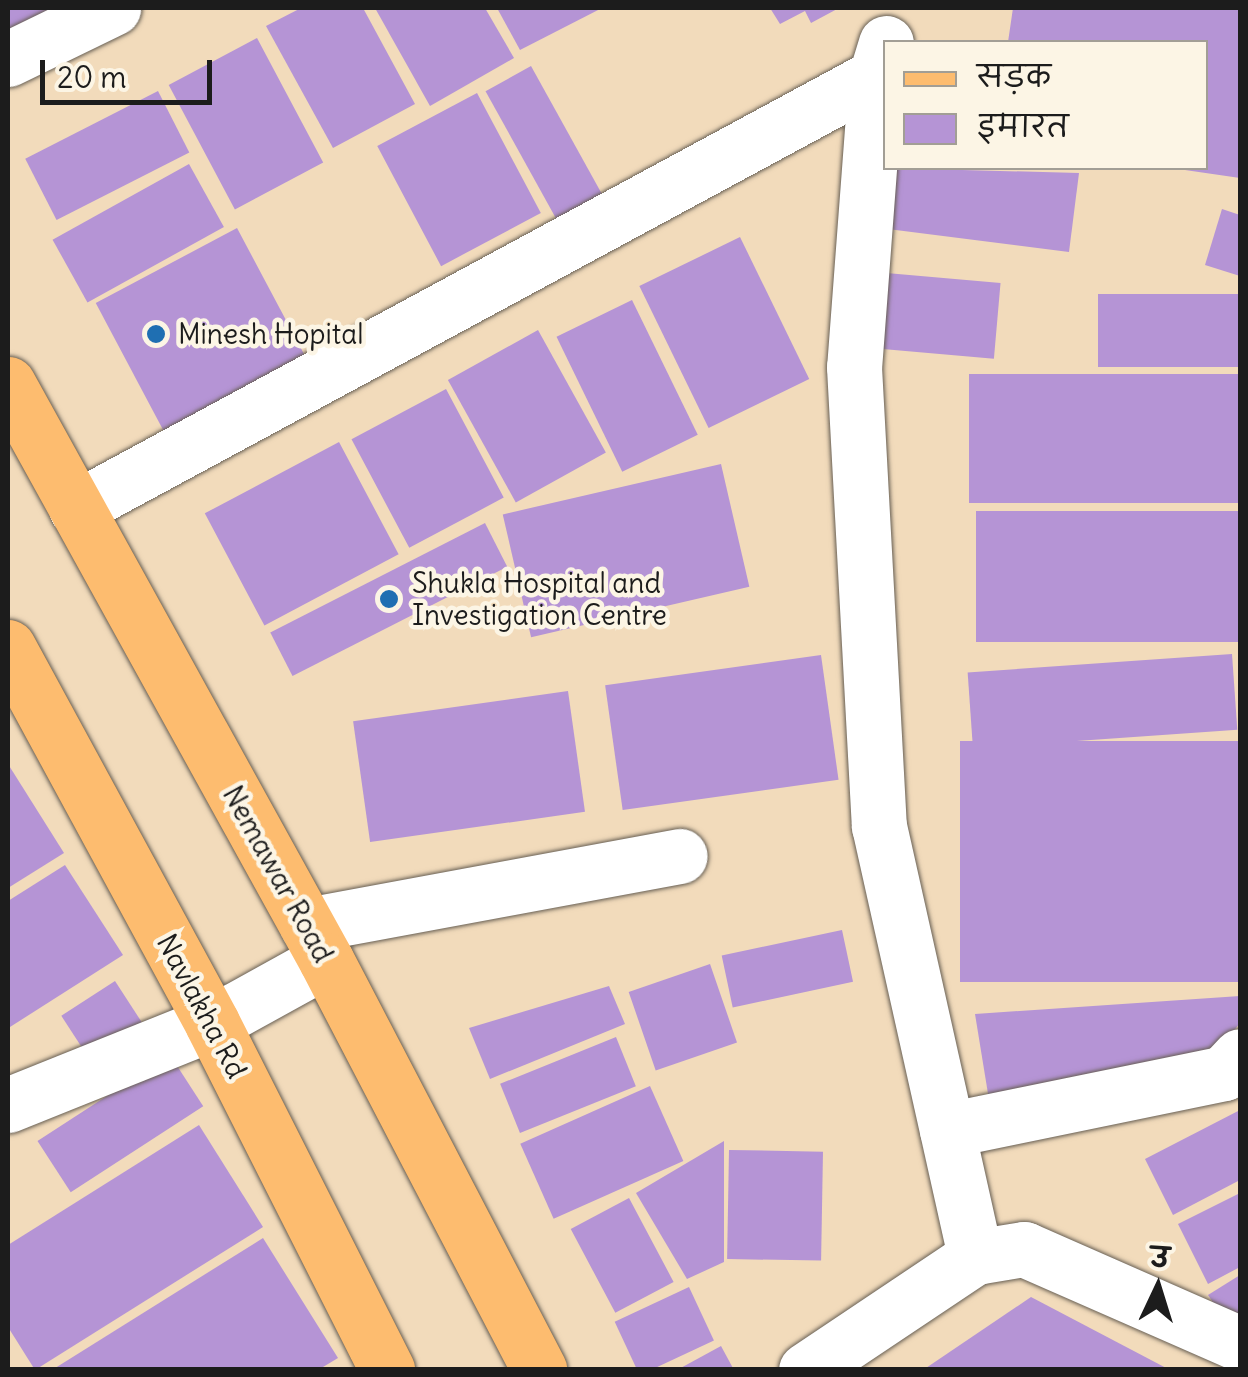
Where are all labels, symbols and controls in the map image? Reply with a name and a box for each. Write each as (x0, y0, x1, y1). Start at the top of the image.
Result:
scale bar (45, 40, 218, 102)
legend (883, 40, 1208, 170)
text: सड़क (977, 57, 1051, 95)
text: 20 m (57, 58, 127, 96)
text: इमारत (977, 107, 1069, 145)
place label: Minesh Hopital (178, 317, 363, 351)
marker: Minesh Hopital (143, 321, 169, 347)
place label: Shukla Hospital and Investigation Centre (412, 566, 667, 632)
marker: Shukla Hospital and Investigation Centre (376, 586, 402, 612)
street label: Nemawar Road (216, 780, 340, 968)
street label: Navlakha Rd (150, 928, 254, 1084)
north arrow (1108, 1237, 1208, 1337)
text: उ (1150, 1238, 1171, 1276)

